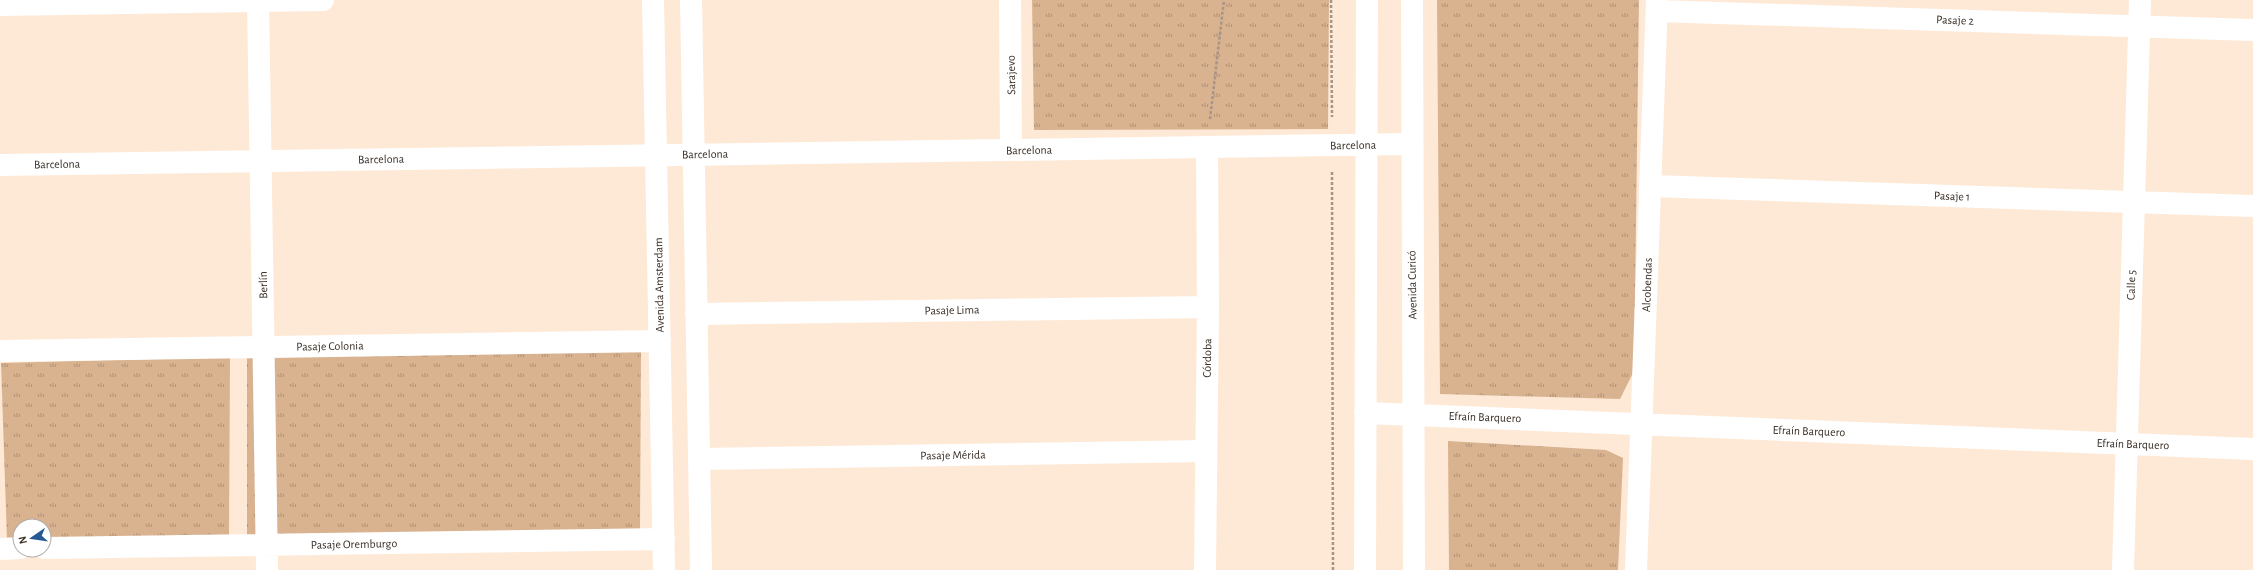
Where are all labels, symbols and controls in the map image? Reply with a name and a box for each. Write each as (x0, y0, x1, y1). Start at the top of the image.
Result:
street label: Pasaje 2 (1936, 13, 1975, 28)
street label: Sarajevo (1005, 55, 1018, 95)
street label: Barcelona (1330, 139, 1377, 151)
street label: Barcelona (1006, 144, 1053, 156)
street label: Barcelona (682, 148, 729, 160)
street label: Barcelona (358, 153, 405, 165)
street label: Barcelona (34, 158, 81, 170)
street label: Pasaje 1 (1934, 189, 1970, 204)
street label: Avenida Amsterdam (652, 237, 666, 333)
street label: Avenida Curicó (1405, 250, 1419, 320)
street label: Alcobendas (1640, 258, 1654, 312)
street label: Calle 5 (2124, 270, 2138, 300)
street label: Berlín (257, 271, 269, 299)
street label: Pasaje Lima (924, 304, 980, 317)
street label: Córdoba (1201, 338, 1213, 378)
street label: Pasaje Colonia (296, 339, 364, 354)
street label: Efraín Barquero (1448, 410, 1522, 424)
street label: Efraín Barquero (1772, 424, 1846, 438)
street label: Efraín Barquero (2096, 437, 2170, 451)
street label: Pasaje Mérida (920, 448, 986, 463)
north arrow (12, 518, 52, 558)
text: N (17, 535, 29, 545)
street label: Pasaje Oremburgo (311, 537, 397, 552)

